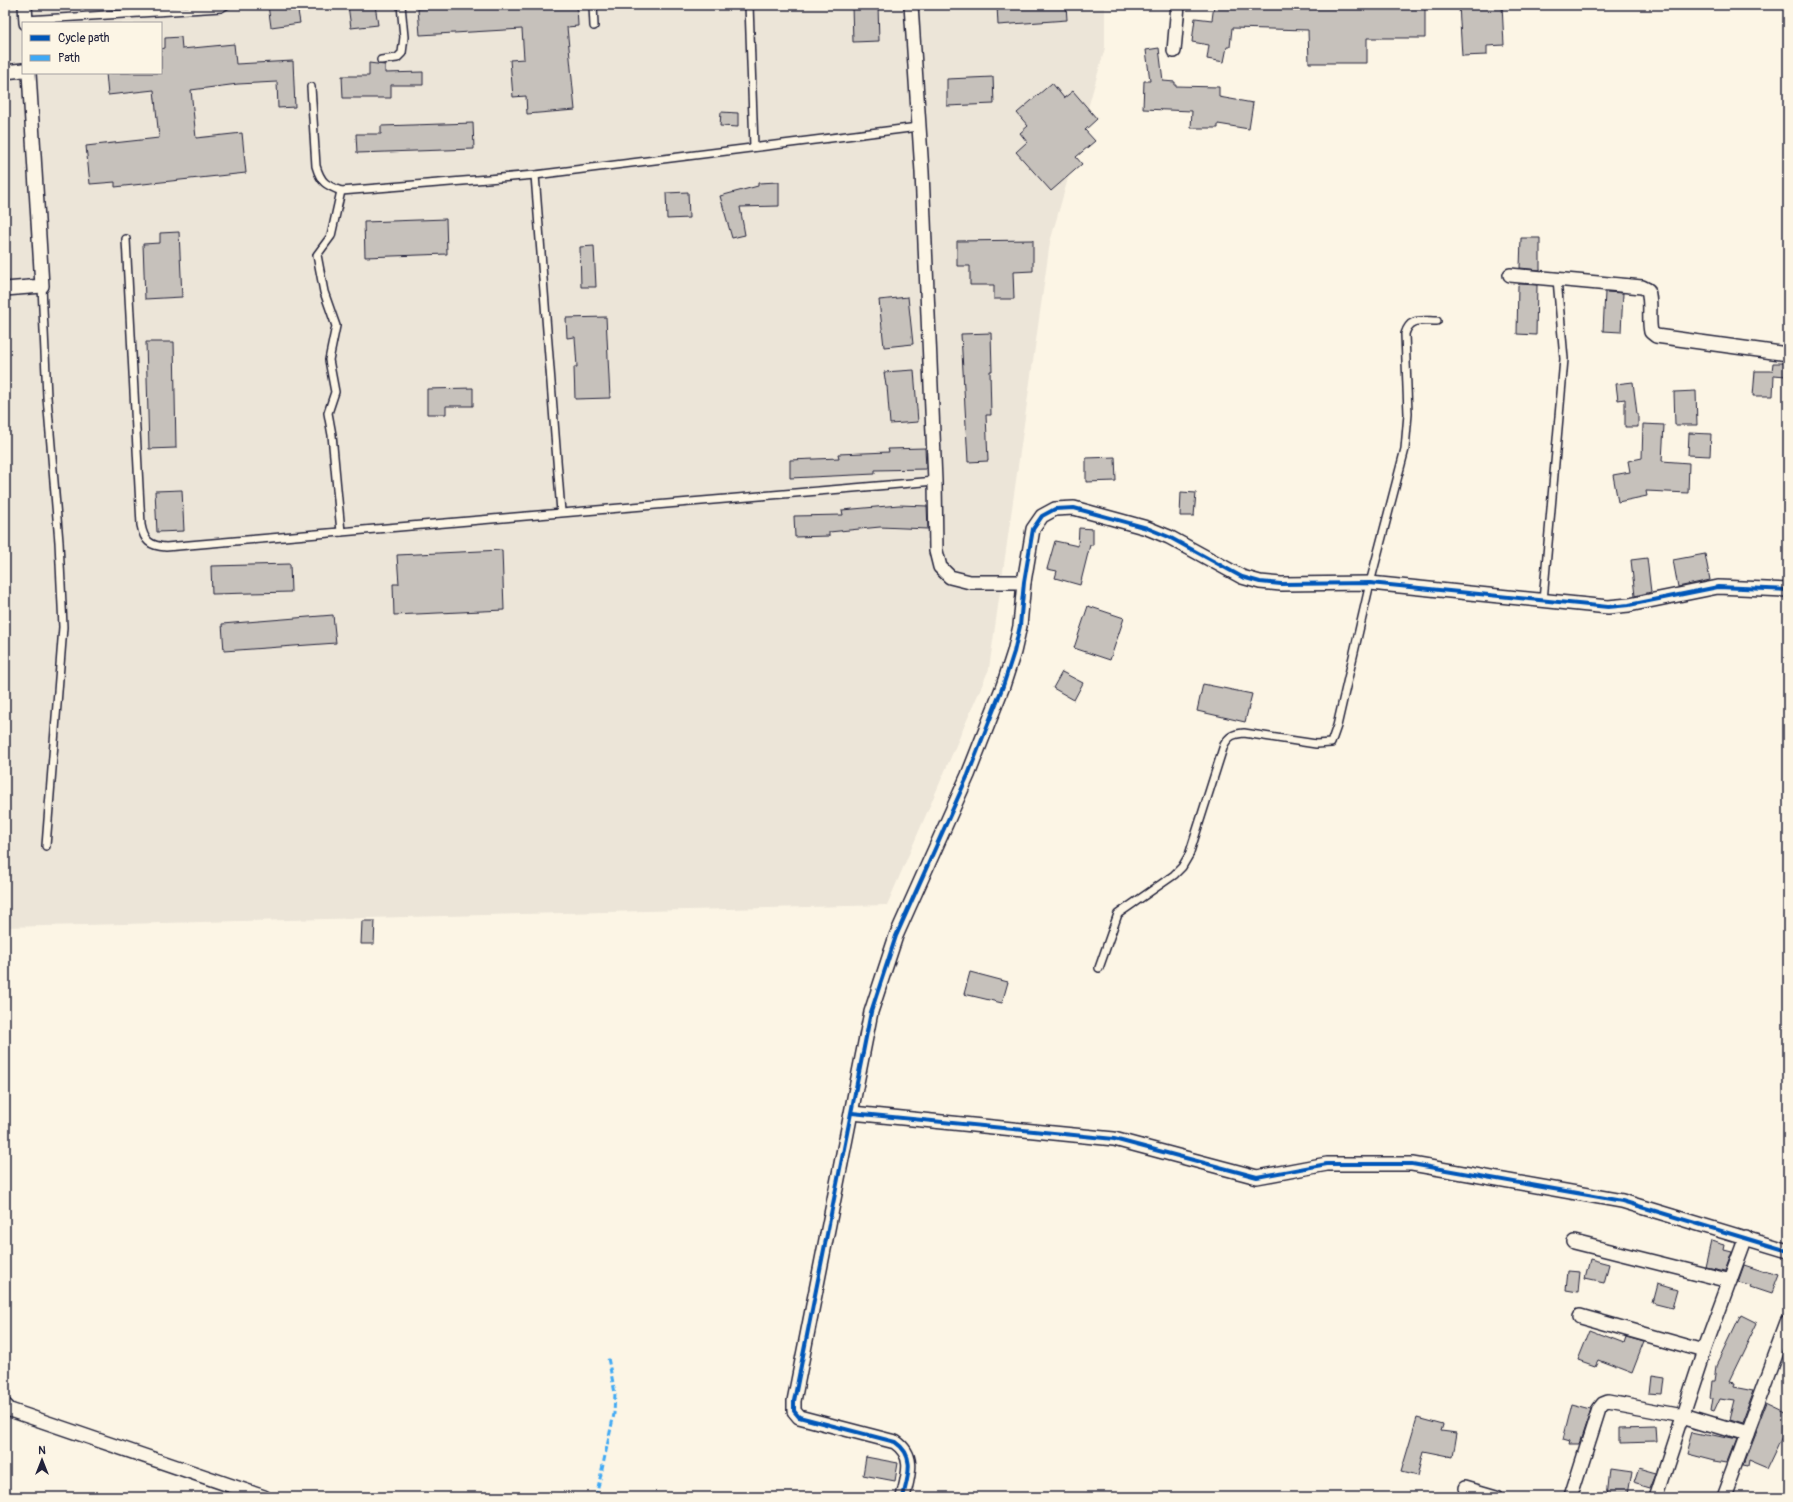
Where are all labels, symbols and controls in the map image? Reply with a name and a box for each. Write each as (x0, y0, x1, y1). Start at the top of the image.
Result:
legend (22, 22, 162, 74)
text: Cycle path (58, 31, 110, 46)
text: Path (58, 51, 80, 66)
north arrow (22, 1440, 62, 1480)
text: N (38, 1444, 46, 1457)

